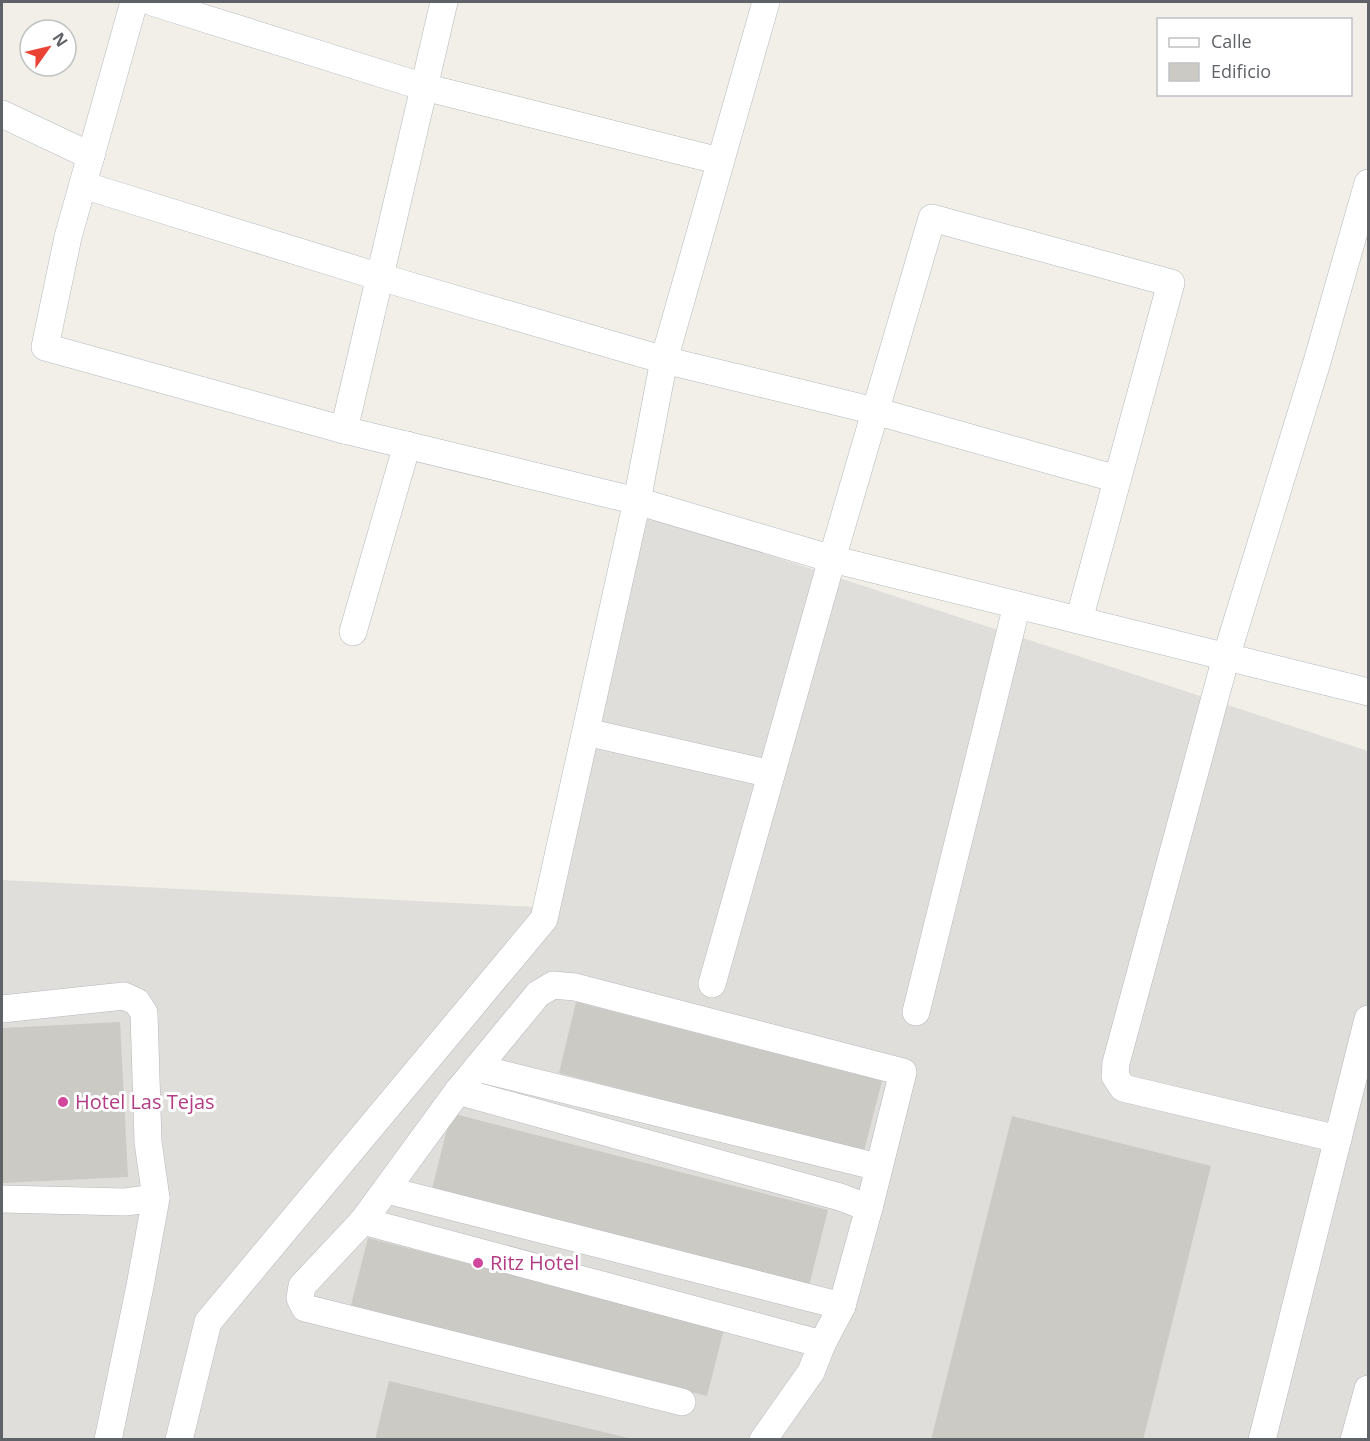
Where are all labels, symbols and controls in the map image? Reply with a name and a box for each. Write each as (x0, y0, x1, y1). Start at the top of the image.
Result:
north arrow (18, 18, 78, 78)
legend (1157, 18, 1352, 96)
text: N (48, 28, 73, 51)
text: Calle (1211, 29, 1252, 53)
text: Edificio (1211, 59, 1271, 83)
place label: Hotel Las Tejas (75, 1088, 215, 1115)
marker: Hotel Las Tejas (56, 1095, 70, 1109)
place label: Ritz Hotel (490, 1249, 579, 1276)
marker: Ritz Hotel (471, 1256, 485, 1270)

